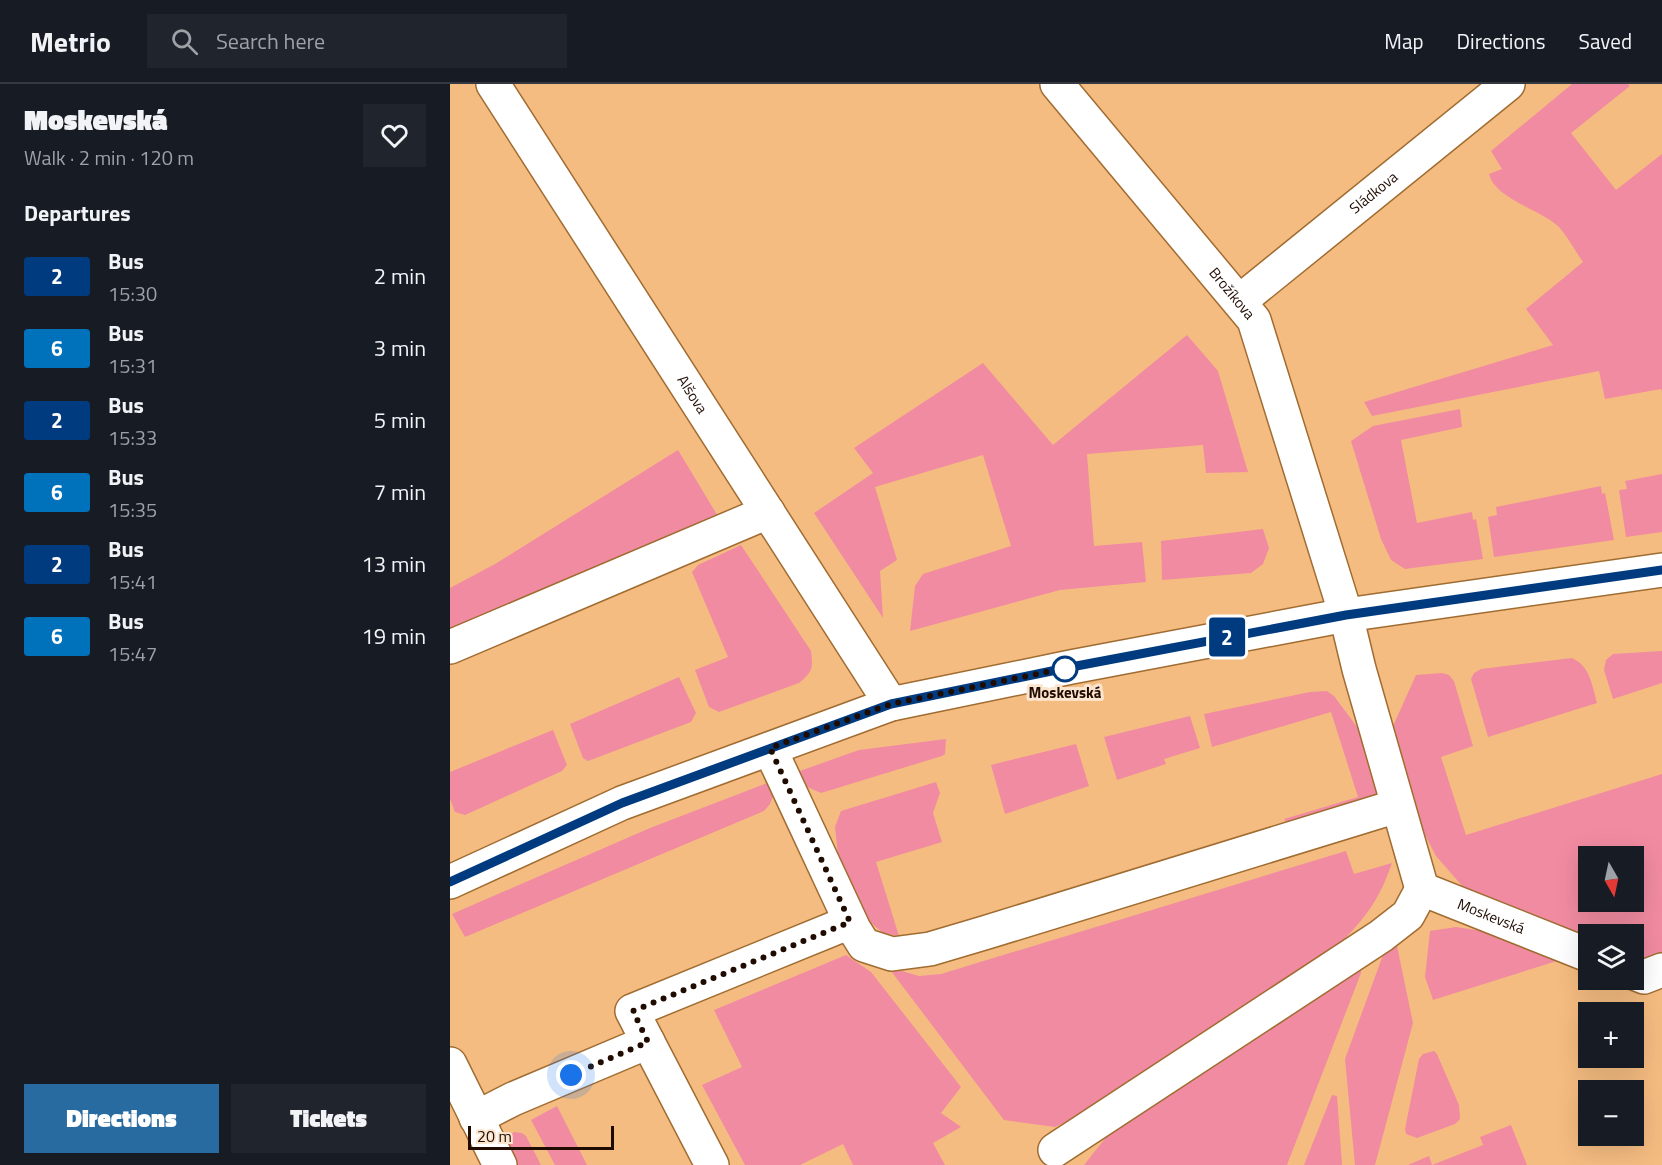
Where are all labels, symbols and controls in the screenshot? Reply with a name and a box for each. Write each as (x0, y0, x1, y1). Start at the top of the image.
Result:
search box (147, 14, 567, 68)
text: Metrio (30, 20, 111, 63)
text: Search here (216, 24, 325, 58)
icon: search (168, 25, 201, 58)
text: Map (1384, 25, 1424, 57)
text: Directions (1457, 25, 1546, 57)
text: Saved (1579, 25, 1632, 57)
text: Moskevská (24, 98, 168, 141)
button: heart (363, 104, 426, 167)
text: Walk · 2 min · 120 m (24, 142, 194, 173)
street label: Sládkova (1344, 165, 1403, 219)
text: Departures (24, 196, 131, 230)
text: Bus (108, 244, 144, 278)
text: 2 min (374, 259, 426, 293)
text: 2 (51, 260, 63, 292)
street label: Brožíkova (1204, 262, 1261, 325)
text: 15:30 (108, 278, 157, 309)
text: Bus (108, 316, 144, 350)
text: 3 min (374, 331, 426, 365)
text: 6 (51, 332, 63, 364)
text: 15:31 (108, 350, 157, 381)
street label: Alšova (672, 370, 714, 418)
text: Bus (108, 388, 144, 422)
text: 5 min (374, 403, 426, 437)
text: 2 (51, 404, 63, 436)
text: 15:33 (108, 422, 157, 453)
text: Bus (108, 460, 144, 494)
text: 7 min (374, 475, 426, 509)
text: 6 (51, 476, 63, 508)
text: 15:35 (108, 494, 157, 525)
text: Bus (108, 532, 144, 566)
text: 13 min (361, 547, 426, 581)
text: 2 (51, 548, 63, 580)
text: 15:41 (108, 566, 157, 597)
text: Bus (108, 604, 144, 638)
line badge: 2 (1208, 618, 1246, 656)
text: 19 min (361, 619, 426, 653)
text: 6 (51, 620, 63, 652)
text: 2 (1221, 621, 1233, 653)
text: 15:47 (108, 638, 157, 669)
marker: Moskevská (1052, 656, 1078, 682)
place label: Moskevská (1029, 681, 1102, 704)
north arrow (1578, 846, 1644, 912)
map controls (1578, 846, 1644, 1146)
street label: Moskevská (1454, 892, 1529, 940)
button: layers (1578, 924, 1644, 990)
button: + (1578, 1002, 1644, 1068)
your location (556, 1060, 586, 1090)
button: − (1578, 1080, 1644, 1146)
button: Directions (24, 1084, 219, 1153)
button: Tickets (231, 1084, 426, 1153)
scale bar (468, 1123, 614, 1150)
text: 20 m (477, 1124, 512, 1148)

